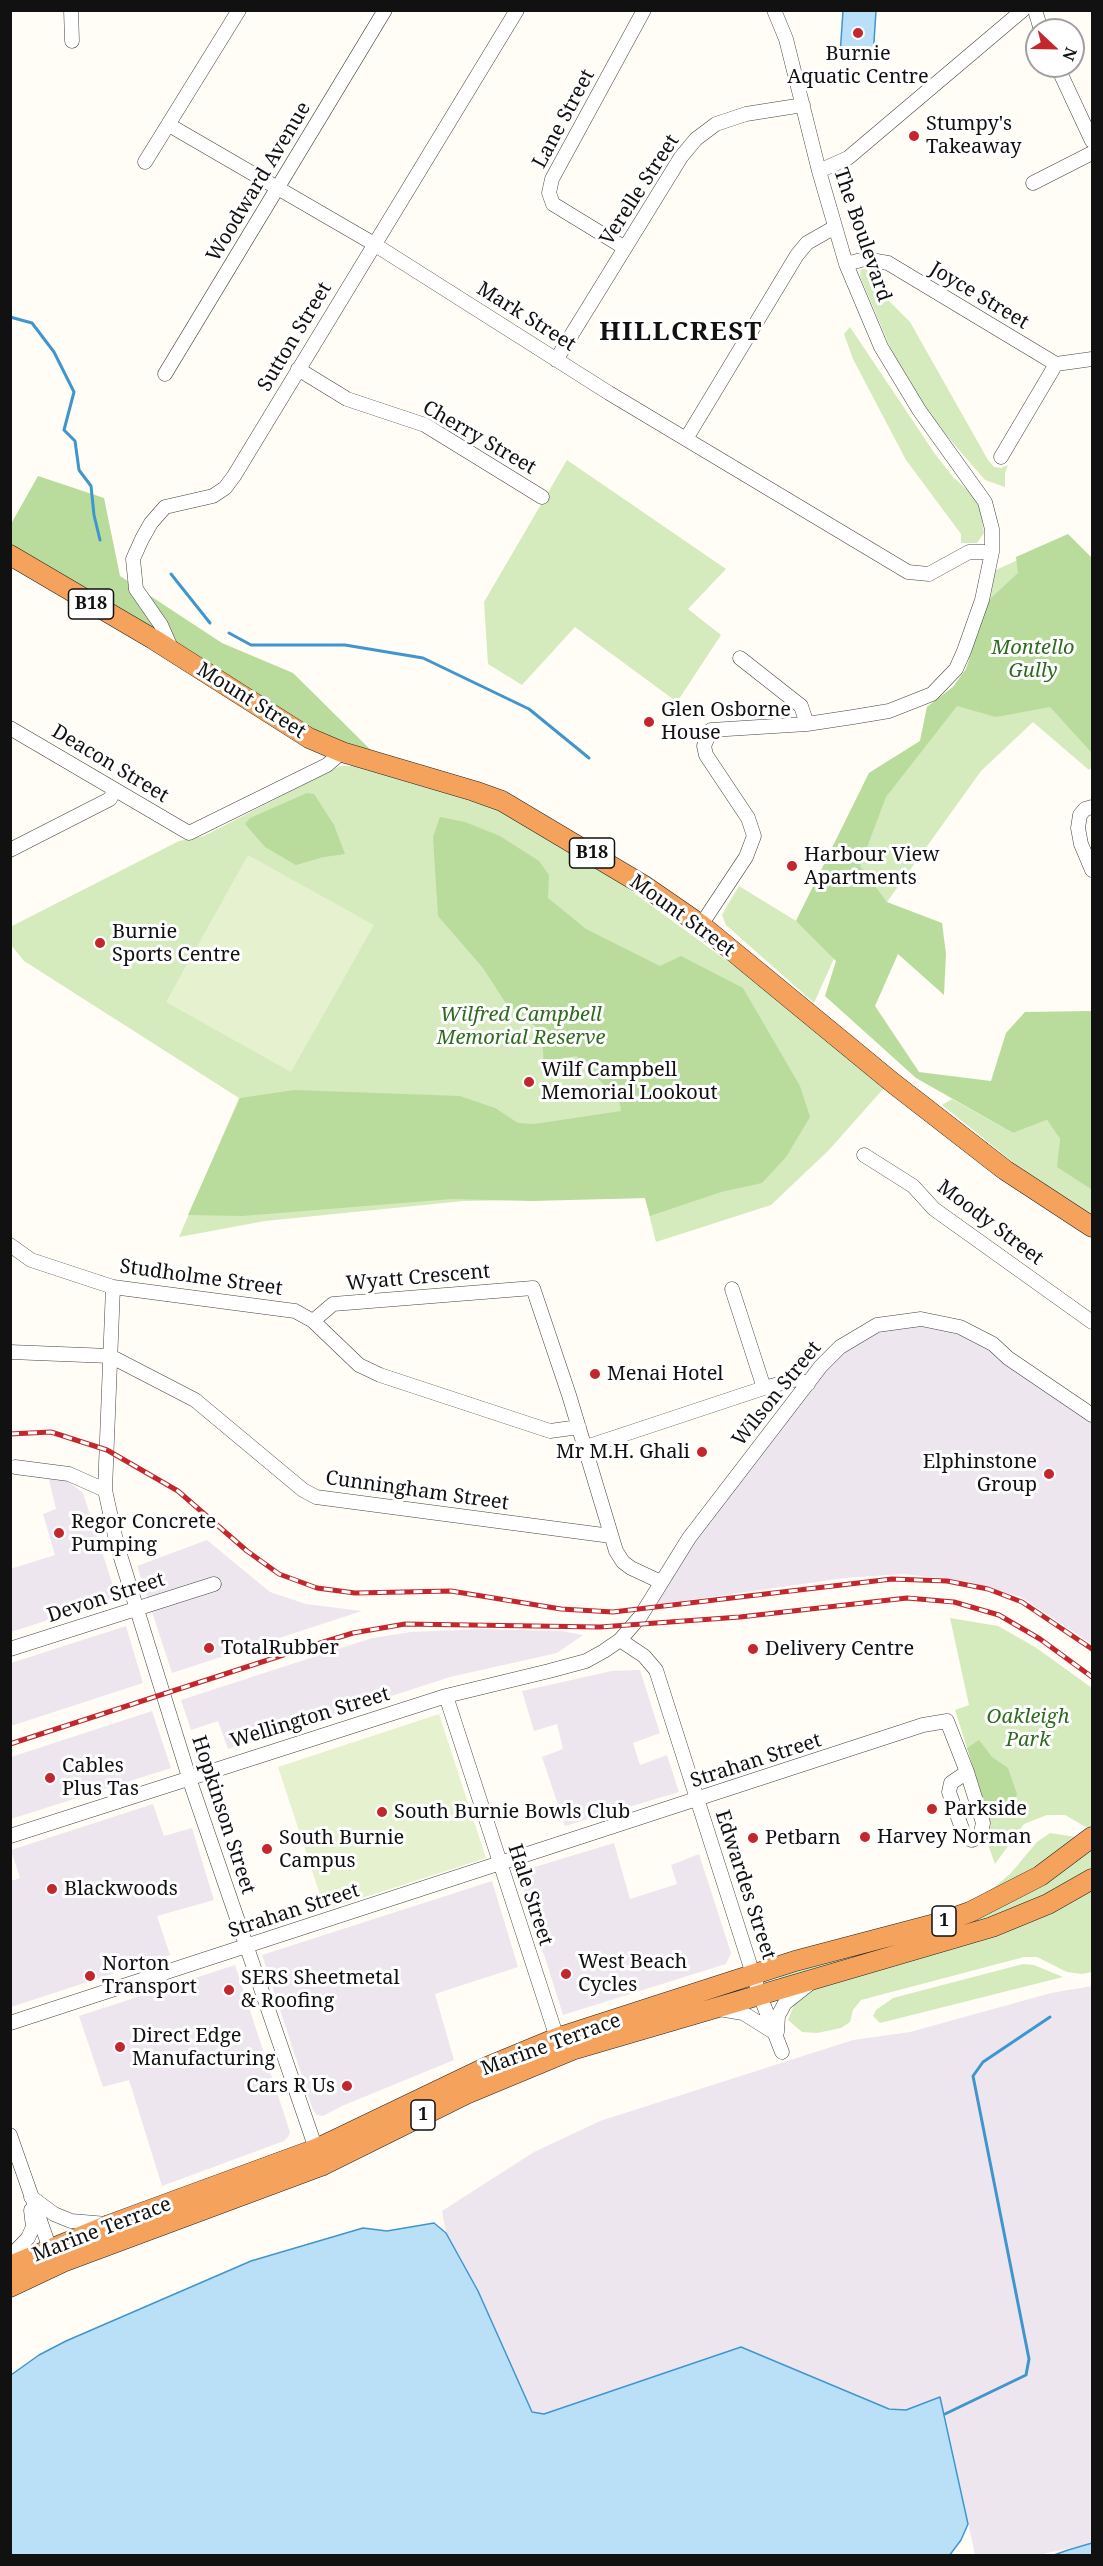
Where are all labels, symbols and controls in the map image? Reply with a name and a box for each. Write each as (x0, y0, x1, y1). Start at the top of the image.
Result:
north arrow (1025, 18, 1085, 78)
marker: Burnie Aquatic Centre (851, 26, 865, 40)
place label: Burnie Aquatic Centre (787, 42, 929, 89)
text: N (1057, 44, 1082, 64)
street label: Lane Street (528, 66, 600, 172)
street label: Woodward Avenue (202, 98, 316, 266)
place label: Stumpy's Takeaway (926, 112, 1022, 159)
marker: Stumpy's Takeaway (907, 129, 921, 143)
street label: Verelle Street (595, 130, 685, 250)
street label: The Boulevard (828, 165, 896, 305)
street label: Joyce Street (925, 257, 1033, 335)
street label: Mark Street (472, 277, 580, 357)
street label: Sutton Street (253, 278, 337, 396)
district label: HILLCREST (599, 317, 763, 349)
street label: Cherry Street (418, 396, 540, 480)
road number: B18 (68, 589, 113, 619)
park label: Montello Gully (991, 636, 1075, 683)
street label: Mount Street (192, 658, 310, 744)
place label: Glen Osborne House (661, 698, 791, 745)
marker: Glen Osborne House (642, 715, 656, 729)
street label: Deacon Street (47, 720, 173, 808)
road number: B18 (570, 838, 614, 868)
place label: Harbour View Apartments (804, 843, 940, 890)
marker: Harbour View Apartments (785, 859, 799, 873)
street label: Mount Street (625, 870, 739, 962)
place label: Burnie Sports Centre (112, 920, 240, 967)
marker: Burnie Sports Centre (93, 936, 107, 950)
park label: Wilfred Campbell Memorial Reserve (437, 1003, 605, 1050)
place label: Wilf Campbell Memorial Lookout (541, 1058, 717, 1105)
marker: Wilf Campbell Memorial Lookout (522, 1075, 536, 1089)
street label: Moody Street (932, 1175, 1048, 1271)
street label: Studholme Street (118, 1255, 284, 1301)
street label: Wyatt Crescent (345, 1260, 491, 1296)
street label: Wilson Street (727, 1337, 827, 1451)
place label: Menai Hotel (607, 1362, 724, 1386)
marker: Menai Hotel (588, 1367, 602, 1381)
place label: Mr M.H. Ghali (556, 1440, 690, 1464)
marker: Mr M.H. Ghali (695, 1445, 709, 1459)
place label: Elphinstone Group (923, 1450, 1037, 1497)
street label: Cunningham Street (324, 1466, 510, 1516)
marker: Elphinstone Group (1042, 1467, 1056, 1481)
place label: Regor Concrete Pumping (71, 1510, 216, 1557)
marker: Regor Concrete Pumping (52, 1526, 66, 1540)
street label: Devon Street (44, 1568, 168, 1628)
place label: TotalRubber (221, 1636, 339, 1660)
place label: Delivery Centre (765, 1637, 914, 1661)
marker: TotalRubber (202, 1641, 216, 1655)
marker: Delivery Centre (746, 1642, 760, 1656)
street label: Wellington Street (227, 1682, 393, 1754)
park label: Oakleigh Park (987, 1705, 1069, 1752)
street label: Strahan Street (688, 1729, 824, 1793)
street label: Hopkinson Street (186, 1733, 260, 1897)
place label: Cables Plus Tas (62, 1754, 139, 1801)
marker: Cables Plus Tas (43, 1771, 57, 1785)
place label: Parkside (944, 1797, 1027, 1821)
place label: South Burnie Bowls Club (394, 1800, 630, 1824)
marker: Parkside (925, 1802, 939, 1816)
marker: South Burnie Bowls Club (375, 1805, 389, 1819)
street label: Edwardes Street (710, 1807, 780, 1963)
place label: Harvey Norman (877, 1825, 1032, 1849)
place label: South Burnie Campus (279, 1826, 404, 1873)
place label: Petbarn (765, 1826, 841, 1850)
marker: Harvey Norman (858, 1830, 872, 1844)
marker: Petbarn (746, 1831, 760, 1845)
street label: Hale Street (502, 1841, 558, 1949)
marker: South Burnie Campus (260, 1842, 274, 1856)
place label: Blackwoods (64, 1877, 178, 1901)
street label: Strahan Street (226, 1879, 362, 1943)
marker: Blackwoods (45, 1882, 59, 1896)
road number: 1 (932, 1906, 956, 1936)
place label: West Beach Cycles (578, 1950, 687, 1997)
place label: Norton Transport (102, 1952, 197, 1999)
place label: SERS Sheetmetal & Roofing (241, 1966, 400, 2013)
marker: West Beach Cycles (559, 1967, 573, 1981)
marker: Norton Transport (83, 1969, 97, 1983)
marker: SERS Sheetmetal & Roofing (222, 1983, 236, 1997)
street label: Marine Terrace (478, 2009, 624, 2081)
place label: Direct Edge Manufacturing (132, 2024, 275, 2071)
marker: Direct Edge Manufacturing (113, 2040, 127, 2054)
place label: Cars R Us (246, 2074, 335, 2098)
marker: Cars R Us (340, 2079, 354, 2093)
road number: 1 (411, 2100, 435, 2130)
street label: Marine Terrace (29, 2192, 175, 2268)

